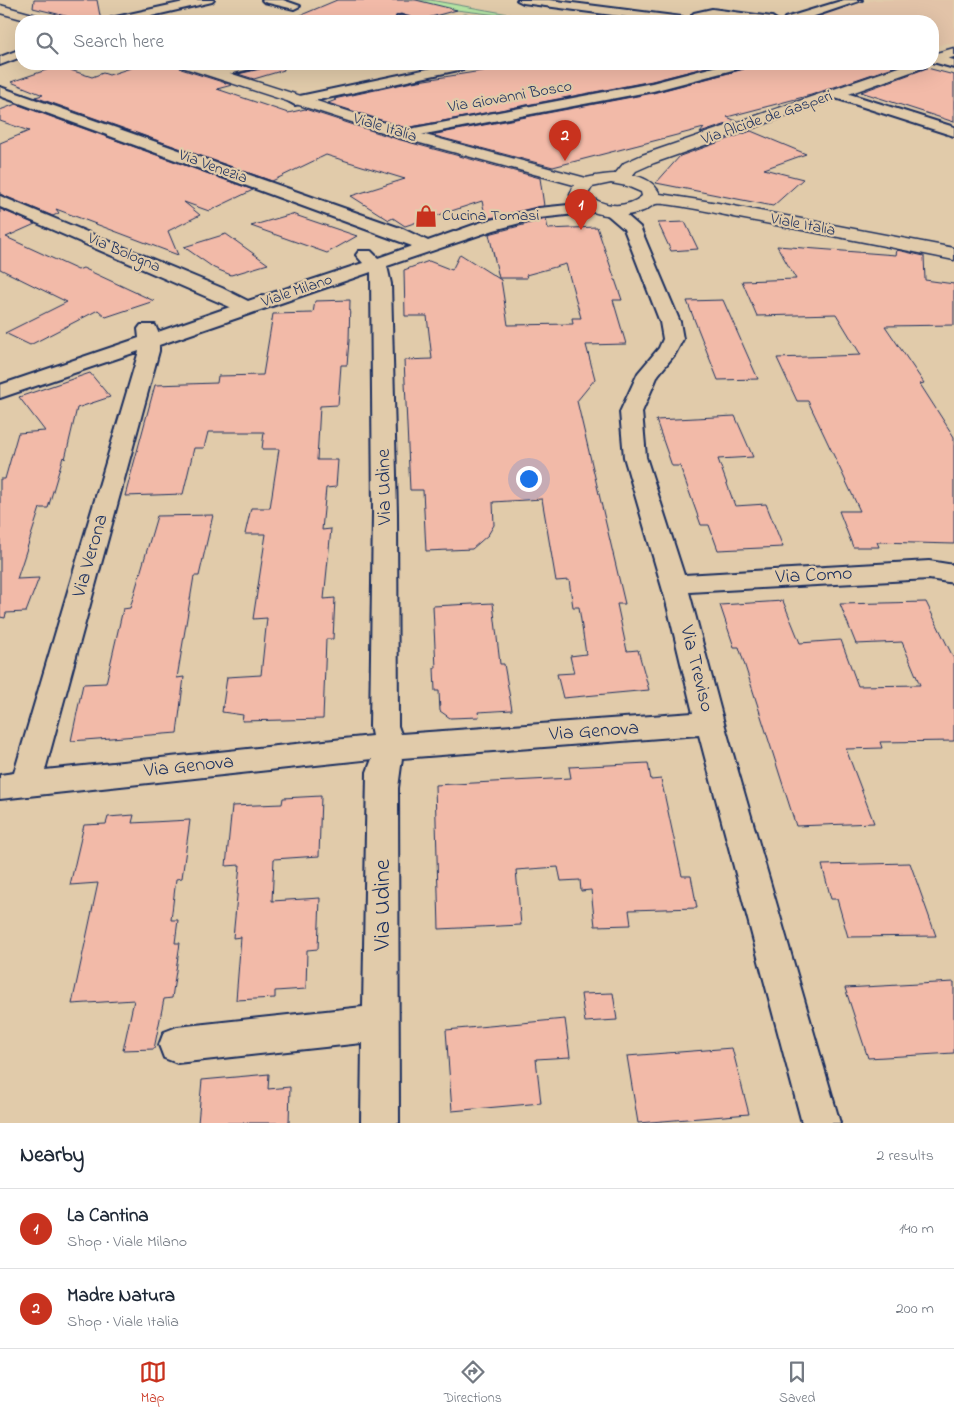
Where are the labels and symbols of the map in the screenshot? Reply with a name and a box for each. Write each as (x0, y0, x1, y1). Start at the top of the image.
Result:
street label: Via Giovanni Bosco (445, 74, 574, 120)
street label: Via Alcide de Gasperi (697, 84, 836, 152)
street label: Viale Italia (349, 107, 420, 149)
pin: 2 (549, 120, 581, 161)
street label: Via Venezia (174, 143, 251, 191)
pin: 1 (565, 189, 597, 230)
shop icon: Cucina Tomasi (413, 203, 439, 229)
place label: Cucina Tomasi (442, 204, 539, 228)
street label: Viale Italia (767, 207, 838, 243)
street label: Via Bologna (83, 226, 164, 279)
street label: Viale Milano (257, 268, 336, 315)
street label: Via Udine (370, 449, 400, 526)
your location (516, 466, 542, 492)
street label: Via Verona (65, 511, 117, 602)
street label: Via Como (774, 560, 853, 593)
street label: Via Treviso (671, 622, 721, 715)
street label: Via Genova (547, 714, 640, 750)
street label: Via Genova (142, 748, 235, 786)
street label: Via Udine (366, 859, 401, 952)

